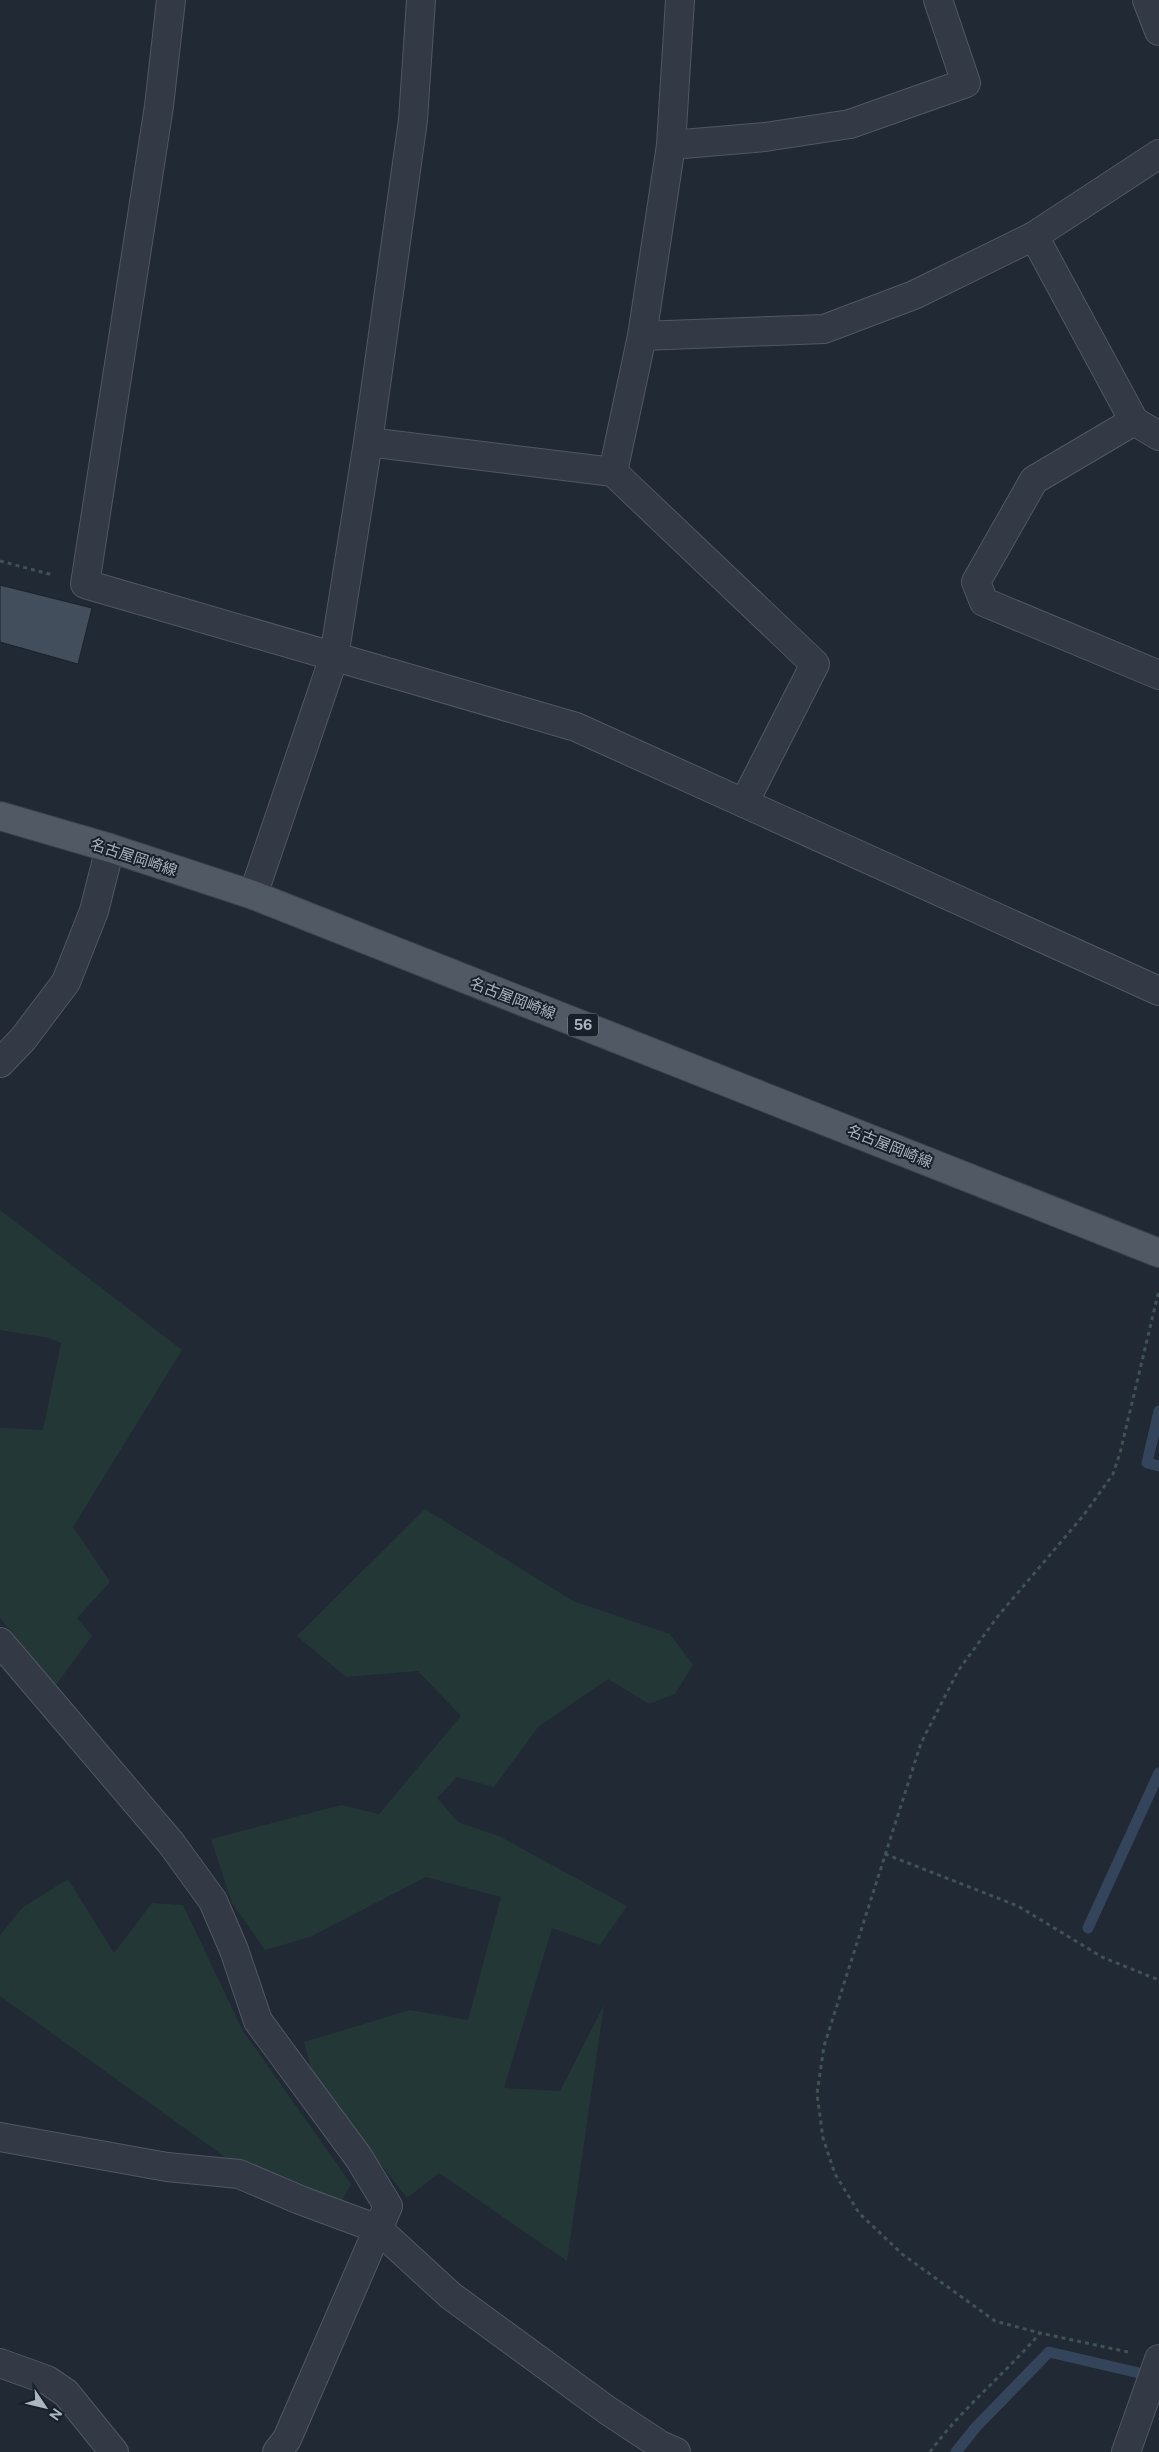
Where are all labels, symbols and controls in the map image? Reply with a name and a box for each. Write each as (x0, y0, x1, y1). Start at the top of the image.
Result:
street label: 名古屋岡崎線 (89, 835, 179, 879)
street label: 名古屋岡崎線 (468, 974, 558, 1022)
road number: 56 (568, 1014, 598, 1036)
street label: 名古屋岡崎線 (845, 1121, 935, 1171)
north arrow (20, 2382, 70, 2432)
text: N (46, 2405, 65, 2424)

